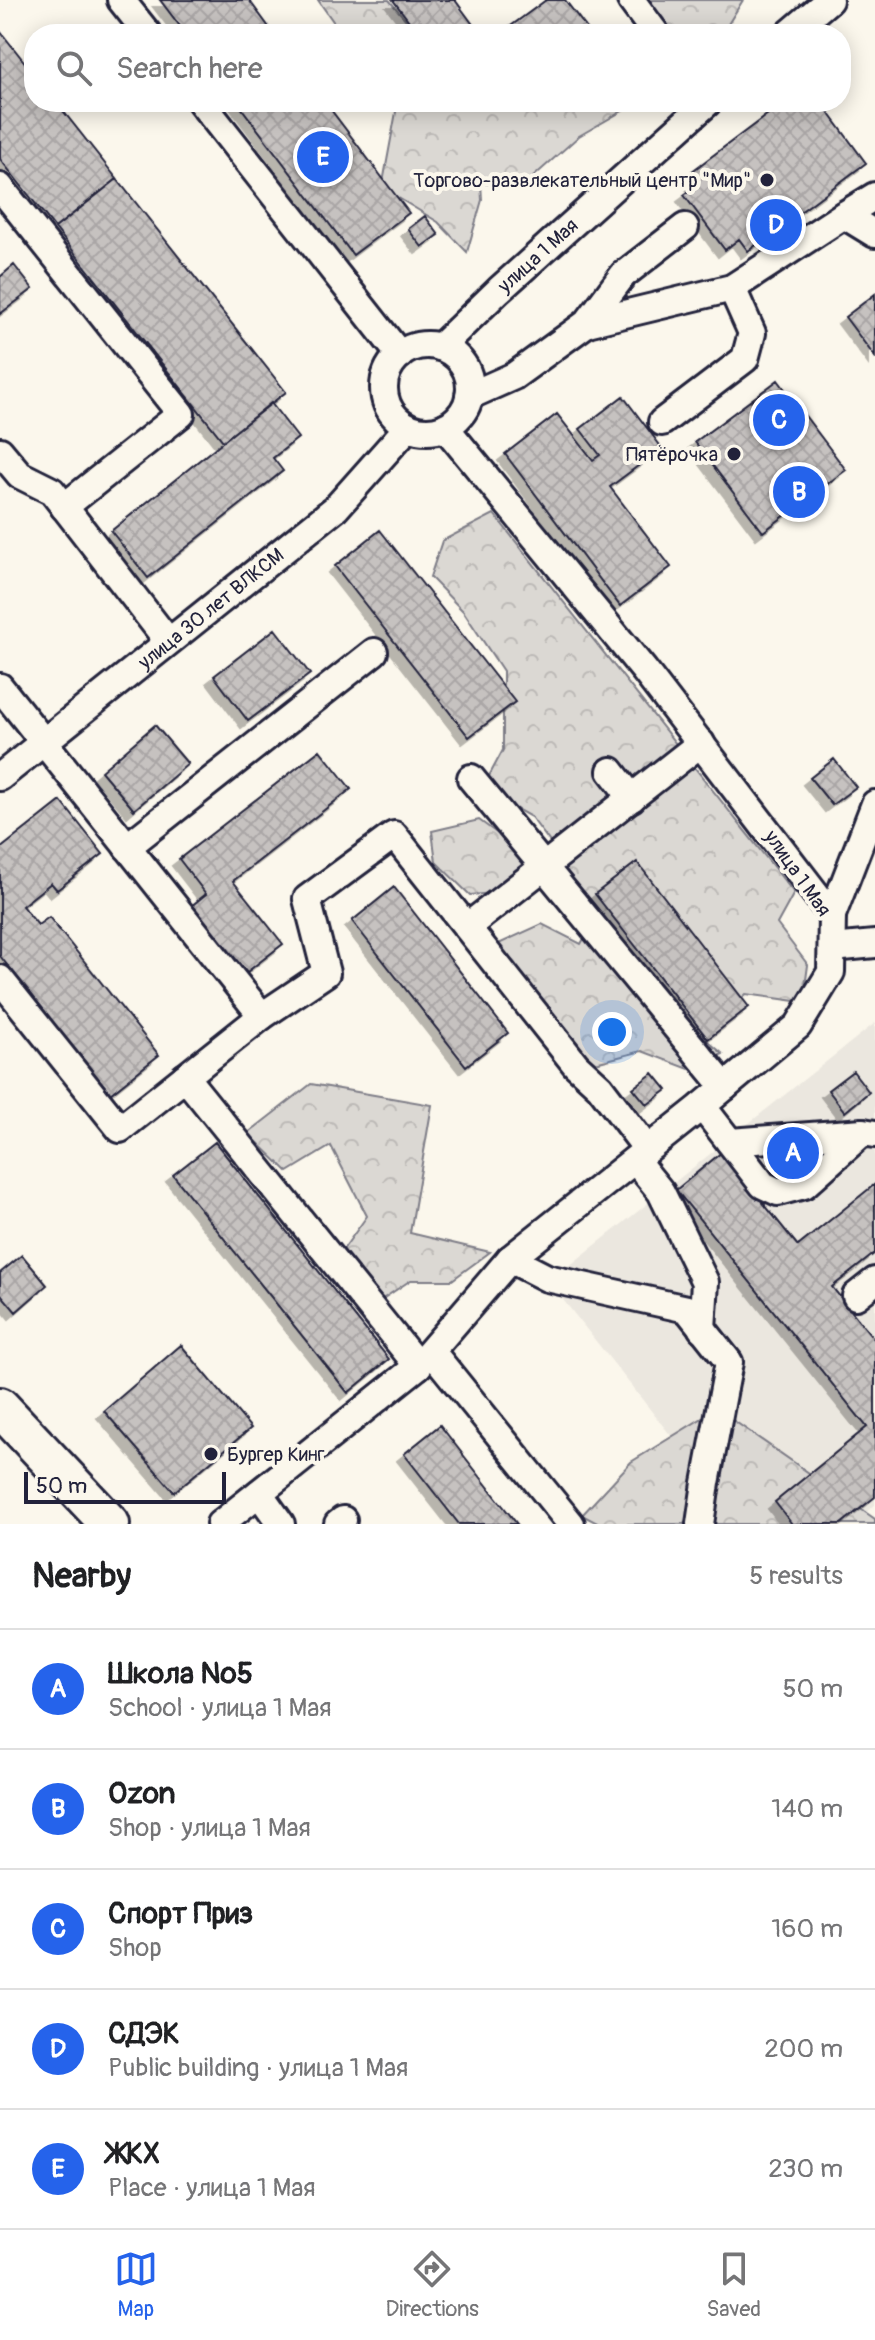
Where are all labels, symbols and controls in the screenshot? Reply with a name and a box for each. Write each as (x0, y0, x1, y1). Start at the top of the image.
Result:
search box (24, 24, 851, 112)
icon: search (52, 46, 96, 90)
text: Search here (116, 50, 263, 87)
pin: E (297, 127, 349, 187)
place label: Торгово-развлекательный центр "Мир" (413, 168, 751, 193)
marker: Торгово-развлекательный центр "Мир" (758, 171, 776, 189)
pin: D (750, 195, 802, 255)
street label: улица 1 Мая (492, 213, 583, 299)
pin: C (753, 390, 805, 450)
place label: Пятёрочка (626, 442, 718, 467)
marker: Пятёрочка (725, 445, 743, 463)
pin: B (773, 462, 825, 522)
street label: улица 30 лет ВЛКСМ (132, 543, 289, 675)
street label: улица 1 Мая (758, 825, 836, 921)
your location (592, 1012, 632, 1052)
pin: A (767, 1123, 819, 1183)
place label: Бургер Кинг (227, 1442, 325, 1467)
marker: Бургер Кинг (202, 1445, 220, 1463)
scale bar (24, 1468, 226, 1504)
text: 50 m (36, 1472, 87, 1500)
text: Nearby (32, 1555, 131, 1598)
text: 5 results (749, 1560, 843, 1592)
text: Школа №5 (108, 1655, 253, 1692)
text: A (50, 1673, 66, 1705)
text: 50 m (782, 1673, 843, 1705)
text: School · улица 1 Мая (108, 1692, 332, 1724)
text: Ozon (108, 1775, 175, 1812)
text: B (51, 1793, 65, 1825)
text: 140 m (771, 1793, 843, 1825)
text: Shop · улица 1 Мая (108, 1812, 311, 1844)
text: Спорт Приз (108, 1895, 254, 1932)
text: C (50, 1913, 66, 1945)
text: 160 m (771, 1913, 843, 1945)
text: Shop (108, 1932, 162, 1964)
text: СДЭК (108, 2015, 180, 2052)
text: D (50, 2033, 66, 2065)
text: 200 m (764, 2033, 843, 2065)
text: Public building · улица 1 Мая (108, 2052, 408, 2084)
text: ЖКХ (108, 2135, 159, 2172)
text: E (51, 2153, 65, 2185)
text: 230 m (768, 2153, 843, 2185)
text: Place · улица 1 Мая (108, 2172, 316, 2204)
tab: Map (114, 2247, 158, 2323)
tab: Directions (386, 2247, 479, 2323)
tab: Saved (707, 2247, 761, 2323)

